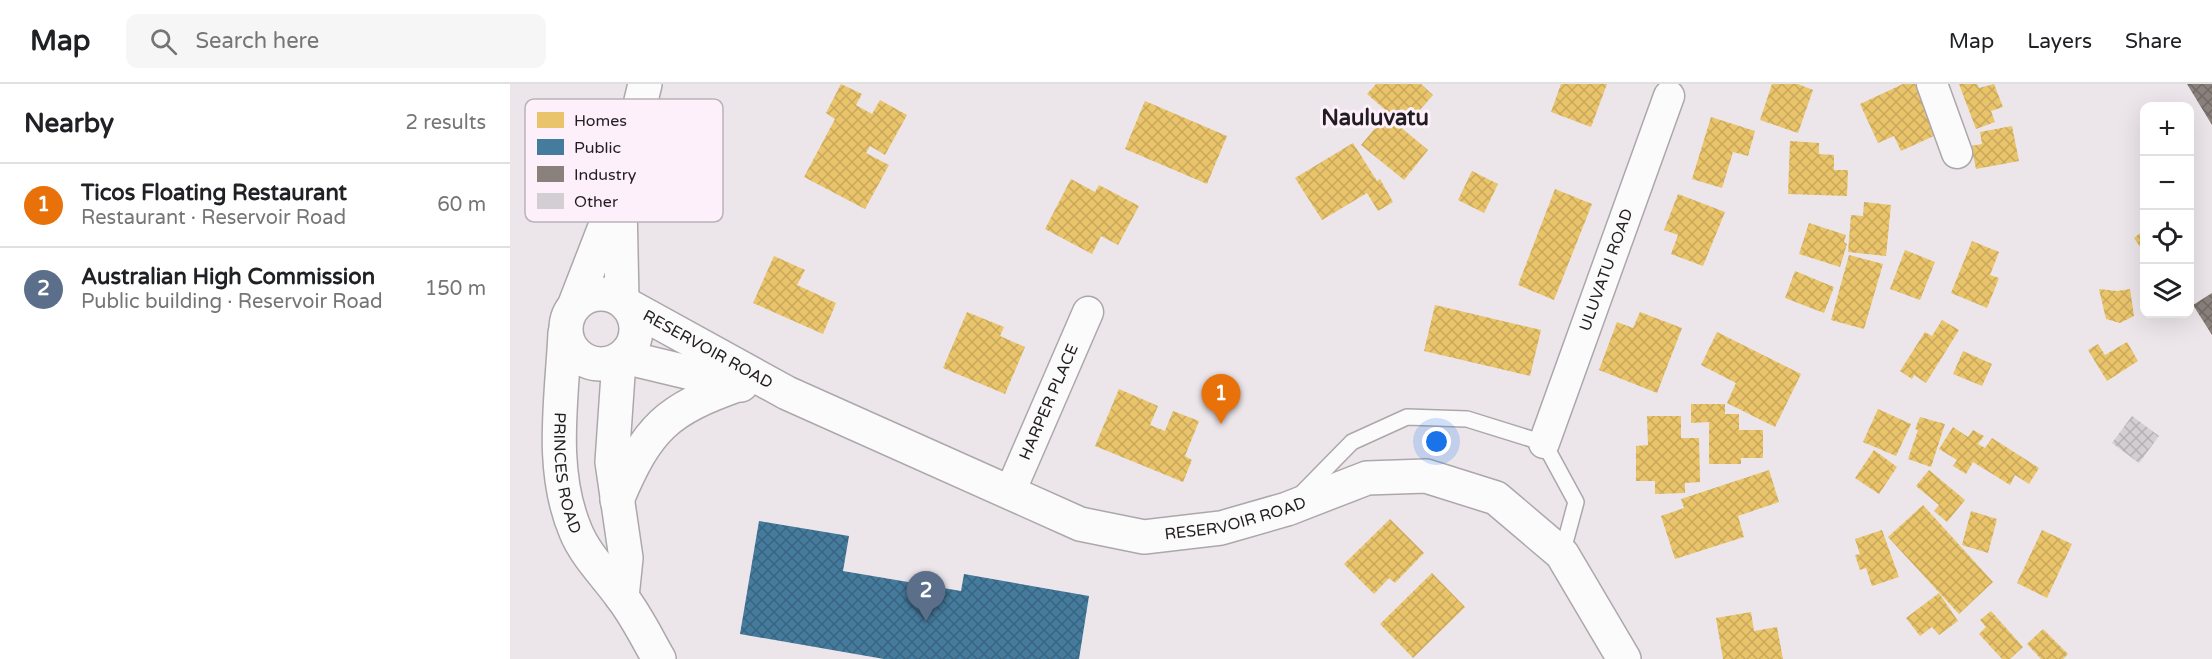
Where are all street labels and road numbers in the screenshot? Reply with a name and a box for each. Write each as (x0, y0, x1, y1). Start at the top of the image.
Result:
street label: ULUVATU ROAD (1575, 206, 1638, 334)
street label: RESERVOIR ROAD (639, 306, 776, 393)
street label: HARPER PLACE (1015, 341, 1083, 463)
street label: PRINCES ROAD (549, 412, 586, 537)
street label: RESERVOIR ROAD (1163, 493, 1309, 545)

